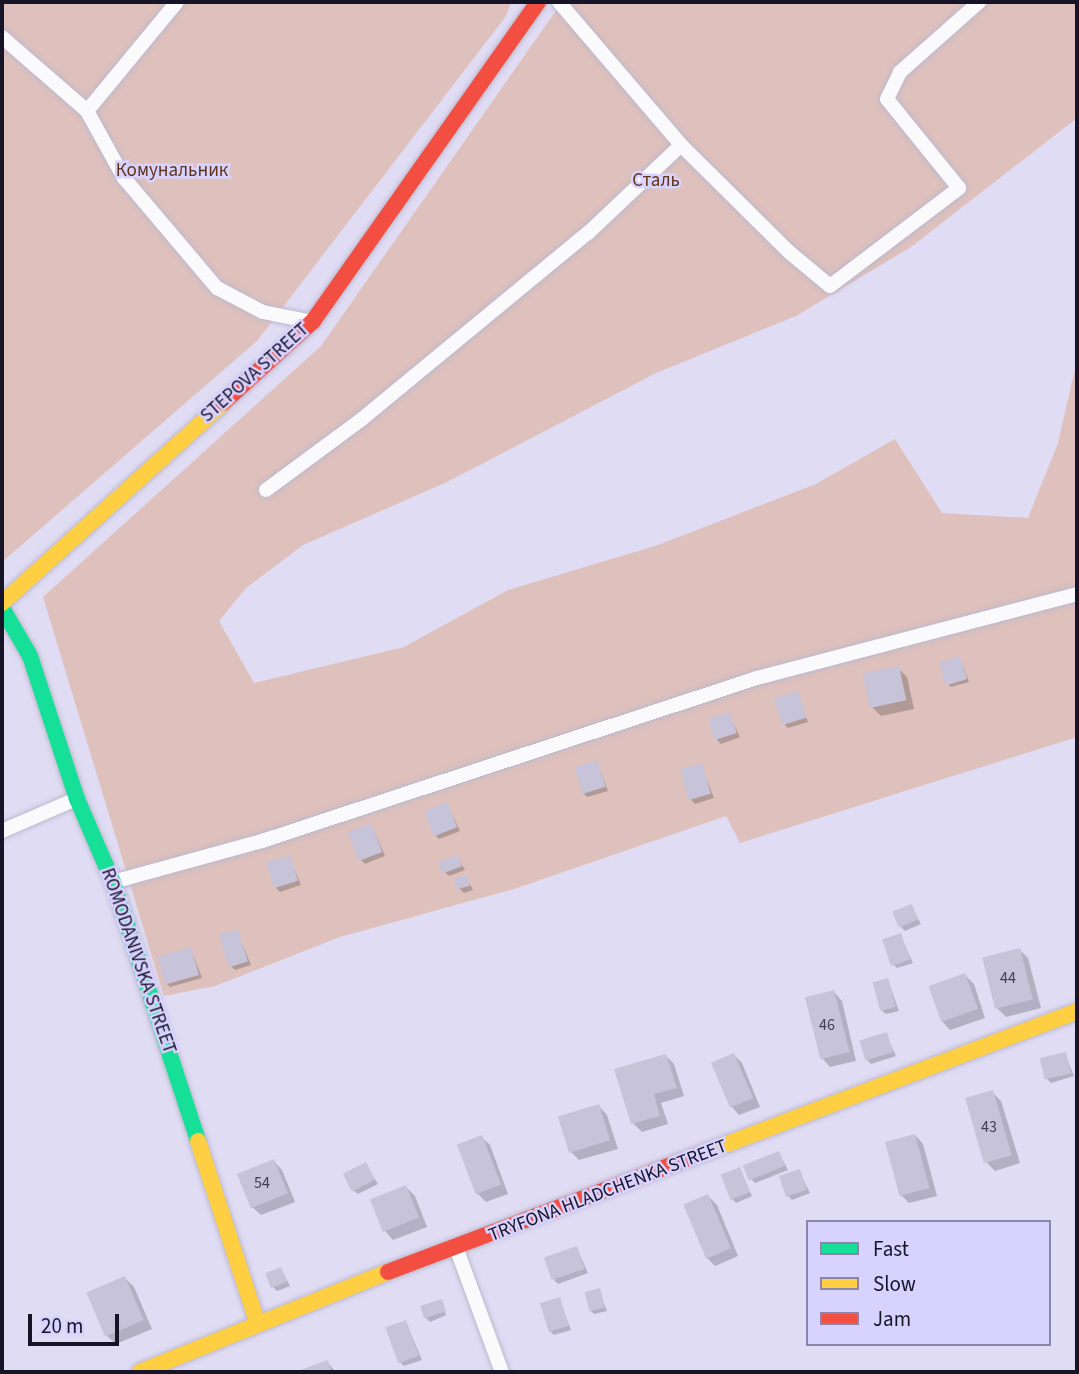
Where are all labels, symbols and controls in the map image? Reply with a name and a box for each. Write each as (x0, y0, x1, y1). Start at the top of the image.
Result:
park label: Комунальник (116, 160, 228, 182)
park label: Сталь (632, 170, 680, 192)
street label: STEPOVA STREET (196, 318, 314, 428)
street label: ROMODANIVSKA STREET (96, 865, 180, 1057)
house number: 44 (1000, 968, 1016, 988)
house number: 46 (819, 1015, 835, 1035)
house number: 43 (981, 1117, 997, 1137)
street label: TRYFONA HLADCHENKA STREET (486, 1135, 730, 1247)
house number: 54 (254, 1173, 270, 1193)
legend (806, 1220, 1051, 1346)
text: Fast (873, 1234, 909, 1264)
text: Slow (873, 1269, 916, 1299)
scale bar (32, 1300, 122, 1344)
text: Jam (873, 1304, 911, 1334)
text: 20 m (41, 1311, 83, 1341)

